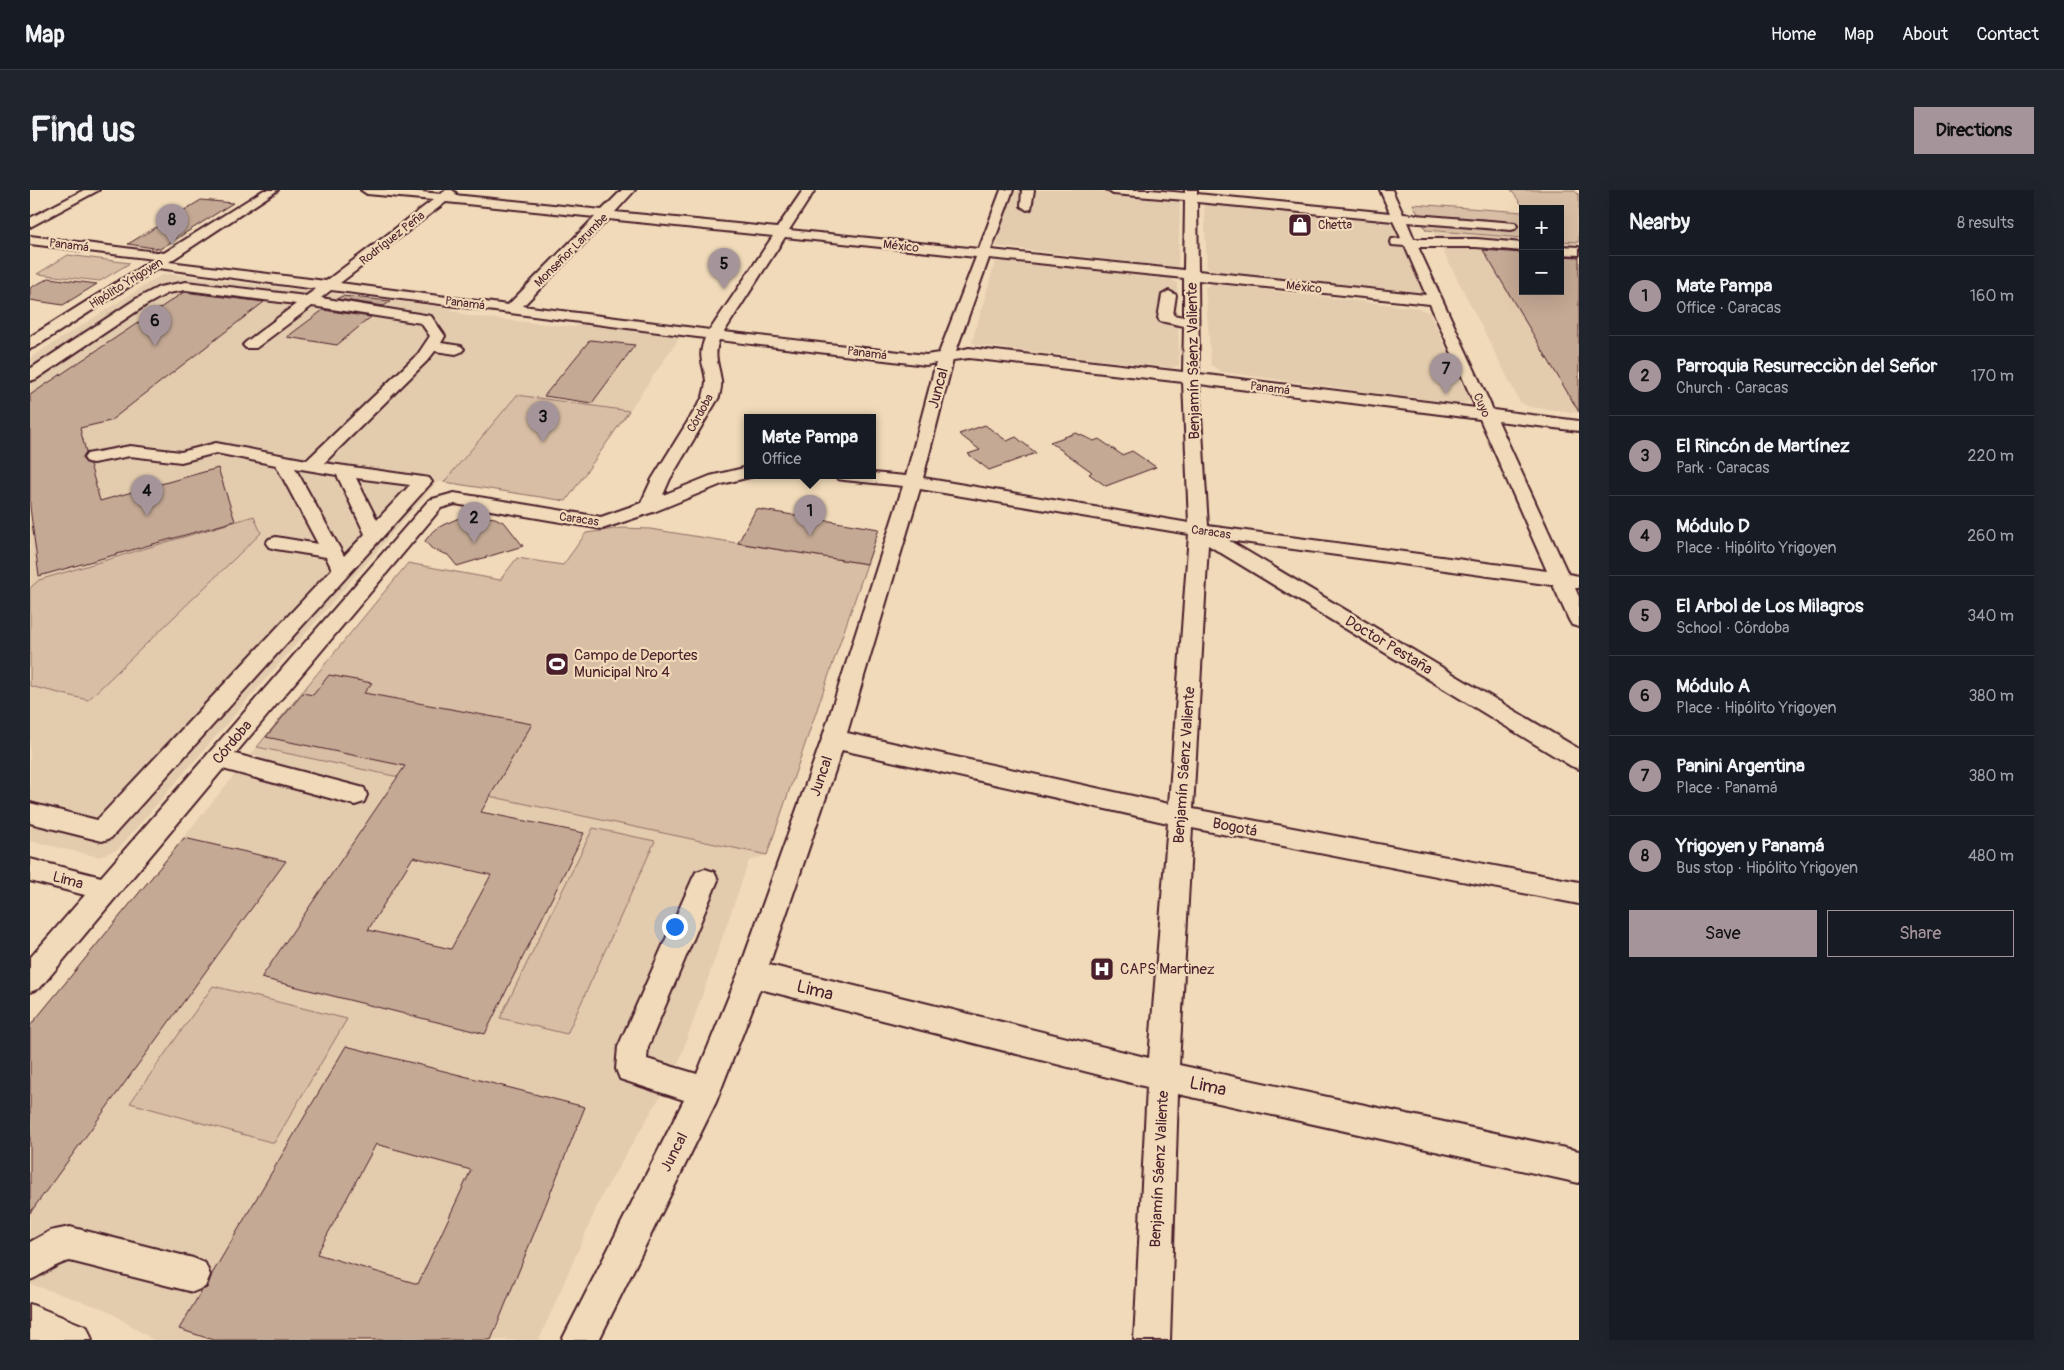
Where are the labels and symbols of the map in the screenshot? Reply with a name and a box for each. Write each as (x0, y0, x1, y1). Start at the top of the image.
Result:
pin: 8 (156, 204, 188, 245)
street label: Rodríguez Peña (357, 208, 428, 269)
street label: Monseñor Larumbe (531, 210, 611, 290)
shop icon: Chetta (1287, 212, 1313, 238)
place label: Chetta (1318, 218, 1353, 233)
street label: Panamá (48, 236, 90, 255)
street label: México (882, 237, 920, 256)
pin: 5 (708, 248, 740, 289)
street label: Hipólito Yrigoyen (87, 255, 166, 312)
street label: México (1285, 278, 1323, 297)
street label: Benjamín Sáenz Valiente (1183, 282, 1204, 440)
street label: Panamá (444, 294, 486, 313)
pin: 6 (139, 305, 171, 346)
street label: Panamá (846, 344, 888, 363)
pin: 7 (1430, 353, 1462, 394)
street label: Juncal (924, 366, 953, 411)
street label: Panamá (1249, 379, 1291, 398)
street label: Córdoba (684, 391, 717, 435)
street label: Cuyo (1470, 391, 1494, 420)
pin: 3 (527, 401, 559, 442)
pin: 4 (131, 475, 163, 516)
pin: 1 (794, 495, 826, 536)
pin: 2 (458, 502, 490, 543)
street label: Caracas (558, 509, 600, 530)
street label: Caracas (1190, 522, 1232, 543)
street label: Doctor Pestaña (1342, 612, 1436, 679)
place label: Campo de Deportes Municipal Nro 4 (574, 646, 698, 682)
sports icon: Campo de Deportes Municipal Nro 4 (544, 651, 570, 677)
street label: Benjamín Sáenz Valiente (1170, 685, 1200, 844)
street label: Córdoba (208, 716, 256, 768)
street label: Juncal (806, 754, 837, 799)
street label: Bogotá (1211, 814, 1259, 841)
street label: Lima (50, 867, 85, 894)
your location (662, 914, 688, 940)
hospital icon: CAPS Martinez (1089, 956, 1115, 982)
place label: CAPS Martinez (1120, 960, 1215, 979)
street label: Lima (794, 975, 836, 1006)
street label: Lima (1187, 1071, 1229, 1102)
street label: Benjamín Sáenz Valiente (1146, 1089, 1173, 1248)
street label: Juncal (657, 1129, 692, 1175)

